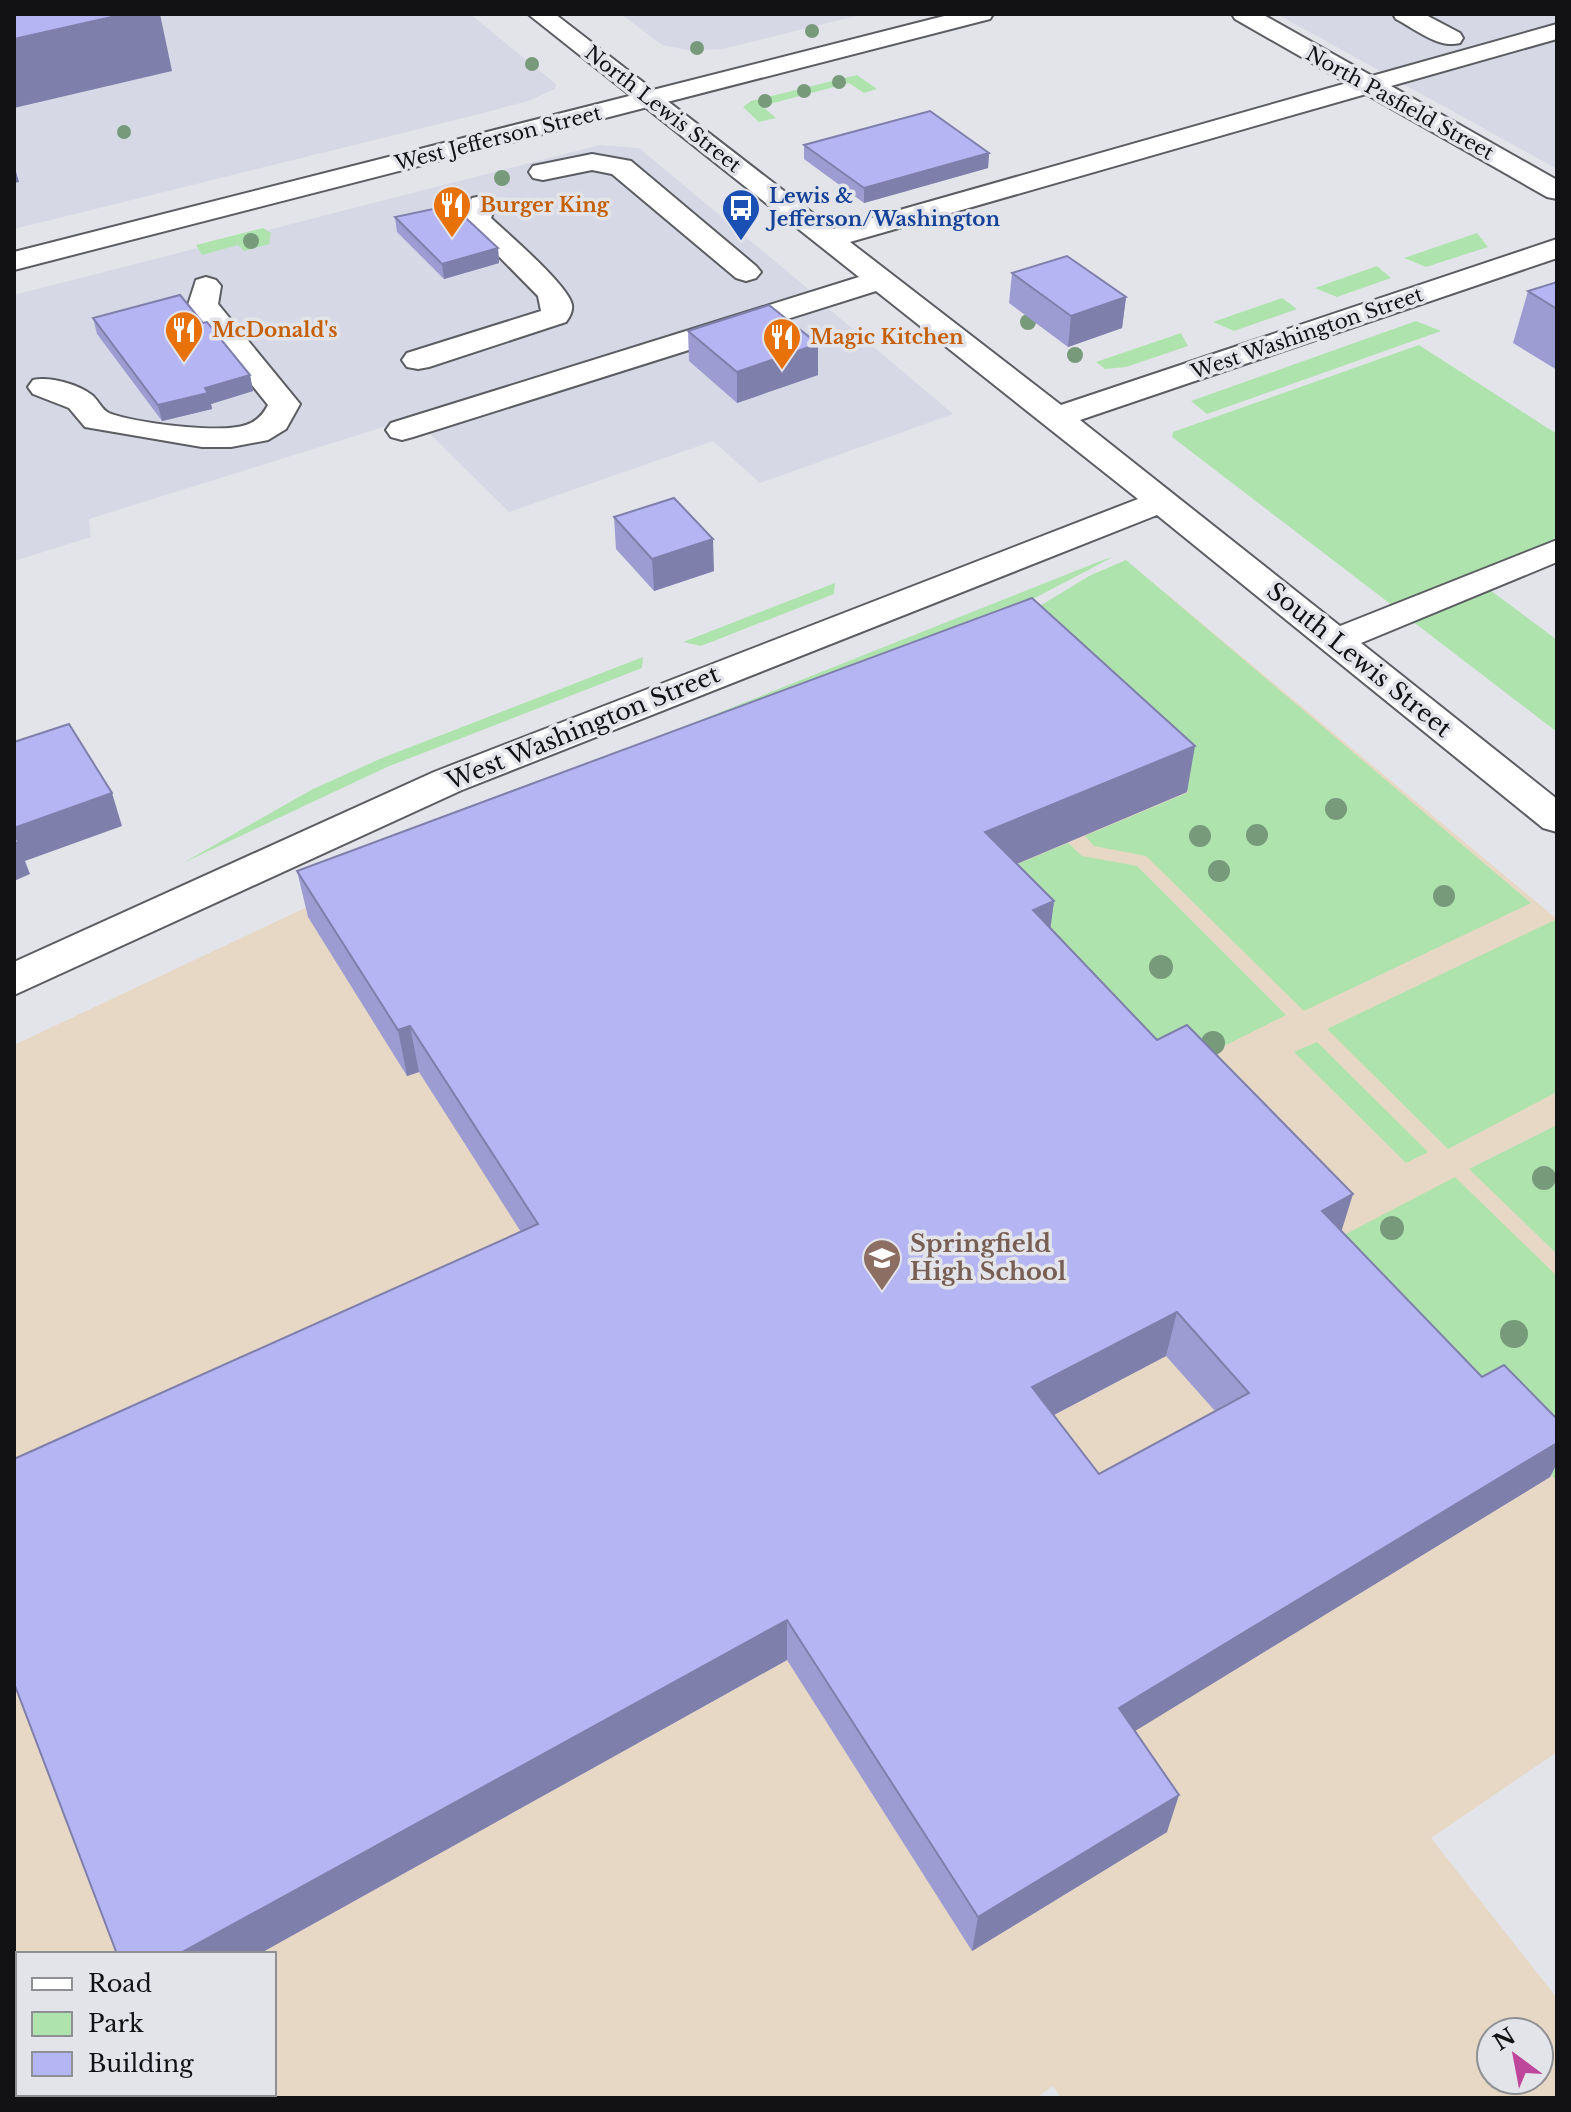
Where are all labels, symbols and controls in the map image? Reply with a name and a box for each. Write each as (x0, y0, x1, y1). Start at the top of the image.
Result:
street label: North Lewis Street (580, 41, 746, 178)
street label: North Pasfield Street (1302, 41, 1499, 165)
street label: West Jefferson Street (391, 101, 604, 176)
restaurant icon: Burger King (431, 184, 473, 239)
place label: Lewis & Jefferson/Washington (765, 184, 1000, 231)
bus stop icon: Lewis & Jefferson/Washington (720, 187, 762, 242)
place label: Burger King (480, 193, 610, 217)
street label: West Washington Street (1187, 282, 1426, 384)
restaurant icon: McDonald's (163, 309, 205, 364)
restaurant icon: Magic Kitchen (761, 316, 803, 371)
place label: McDonald's (212, 318, 338, 342)
place label: Magic Kitchen (810, 325, 964, 349)
street label: South Lewis Street (1261, 576, 1458, 743)
street label: West Washington Street (441, 659, 724, 796)
place label: Springfield High School (910, 1229, 1067, 1286)
school or university icon: Springfield High School (861, 1237, 903, 1292)
legend (16, 1952, 276, 2096)
text: Road (88, 1969, 152, 1998)
text: Park (88, 2009, 144, 2038)
north arrow (1475, 2016, 1555, 2096)
text: N (1489, 2022, 1521, 2056)
text: Building (88, 2049, 194, 2078)

